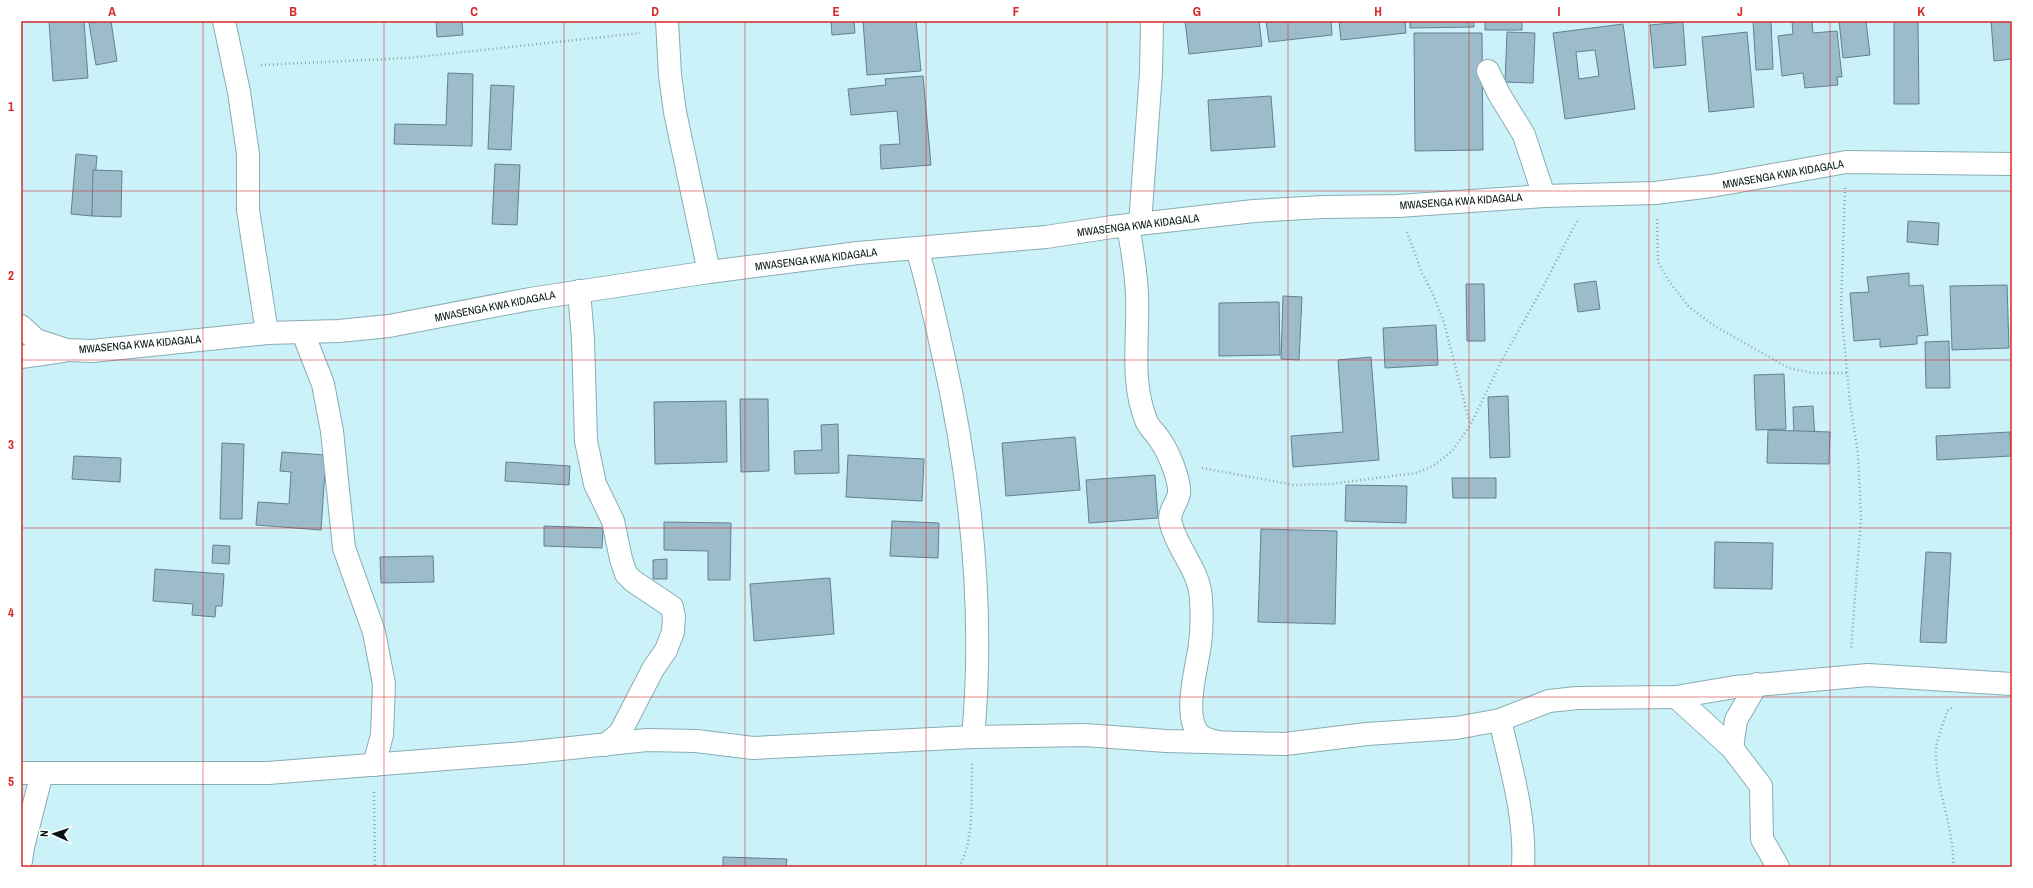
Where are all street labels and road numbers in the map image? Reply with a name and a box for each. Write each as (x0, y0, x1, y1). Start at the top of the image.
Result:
street label: MWASENGA KWA KIDAGALA (1721, 156, 1846, 192)
street label: MWASENGA KWA KIDAGALA (1399, 190, 1524, 212)
street label: MWASENGA KWA KIDAGALA (1076, 210, 1201, 239)
street label: MWASENGA KWA KIDAGALA (754, 244, 879, 273)
street label: MWASENGA KWA KIDAGALA (433, 287, 557, 325)
street label: MWASENGA KWA KIDAGALA (78, 332, 203, 356)

